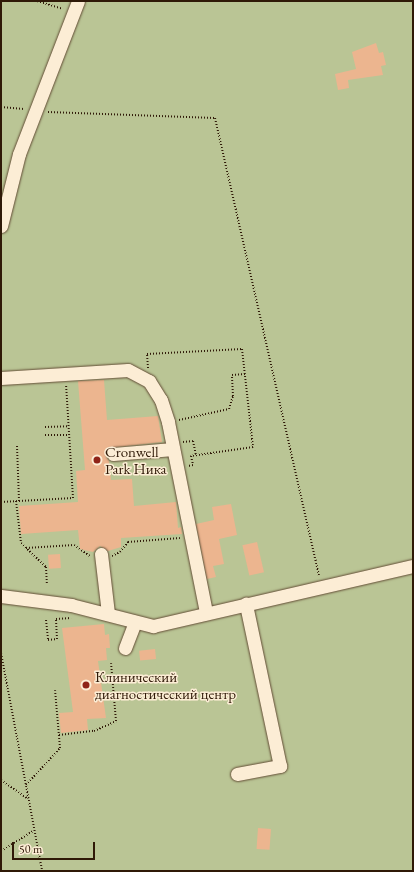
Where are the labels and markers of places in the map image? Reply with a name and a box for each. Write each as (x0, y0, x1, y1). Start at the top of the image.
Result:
place label: Cronwell Park Ника (105, 442, 167, 477)
marker: Cronwell Park Ника (92, 455, 102, 465)
place label: Клинический диагностический центр (95, 667, 236, 702)
marker: Клинический диагностический центр (80, 679, 92, 691)

